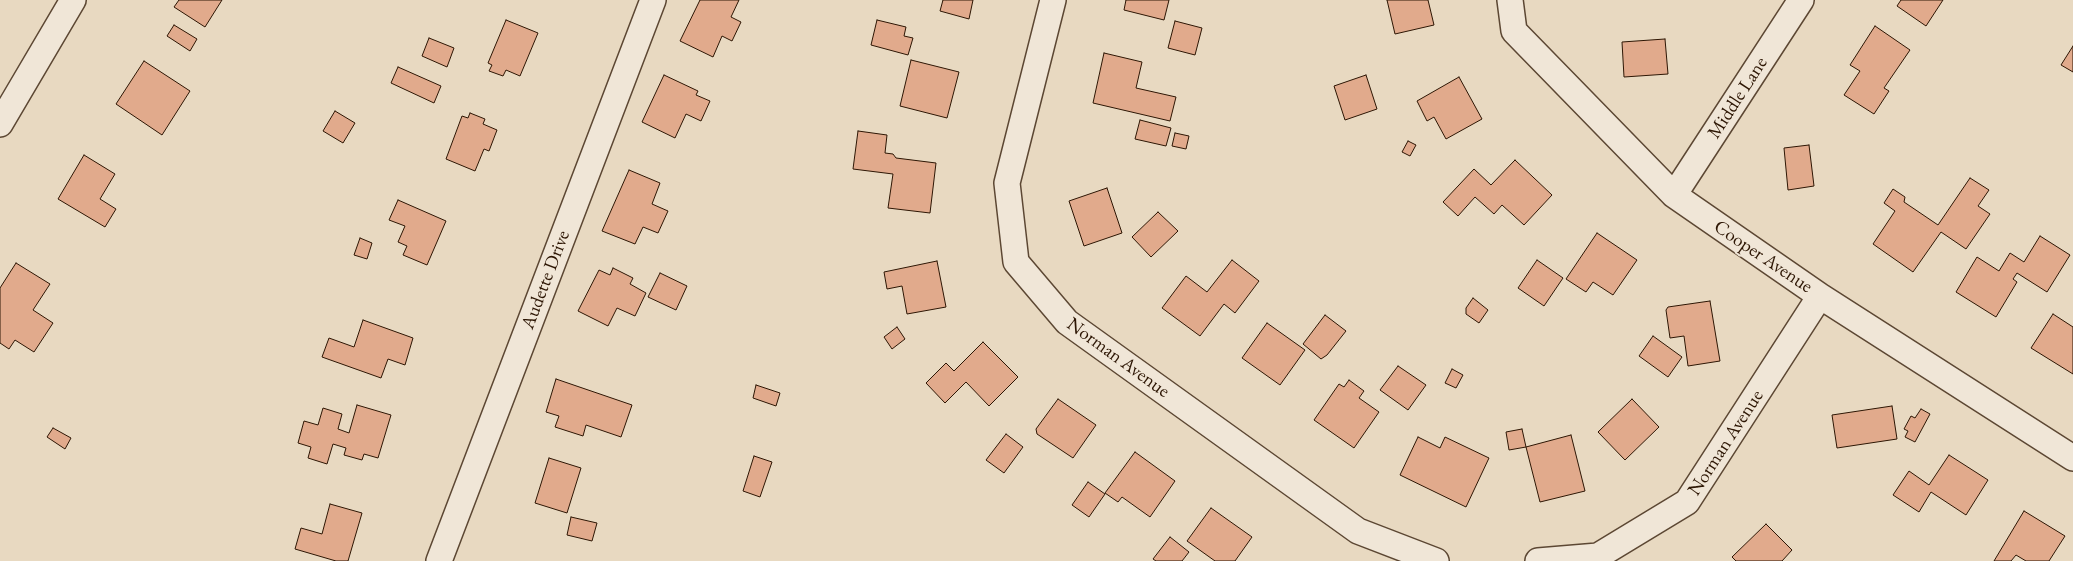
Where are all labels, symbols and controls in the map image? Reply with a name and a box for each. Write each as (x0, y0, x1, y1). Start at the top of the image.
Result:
street label: Middle Lane (1703, 53, 1773, 143)
street label: Cooper Avenue (1709, 216, 1817, 298)
street label: Audette Drive (517, 227, 575, 333)
street label: Norman Avenue (1062, 313, 1174, 403)
street label: Norman Avenue (1683, 386, 1769, 500)

